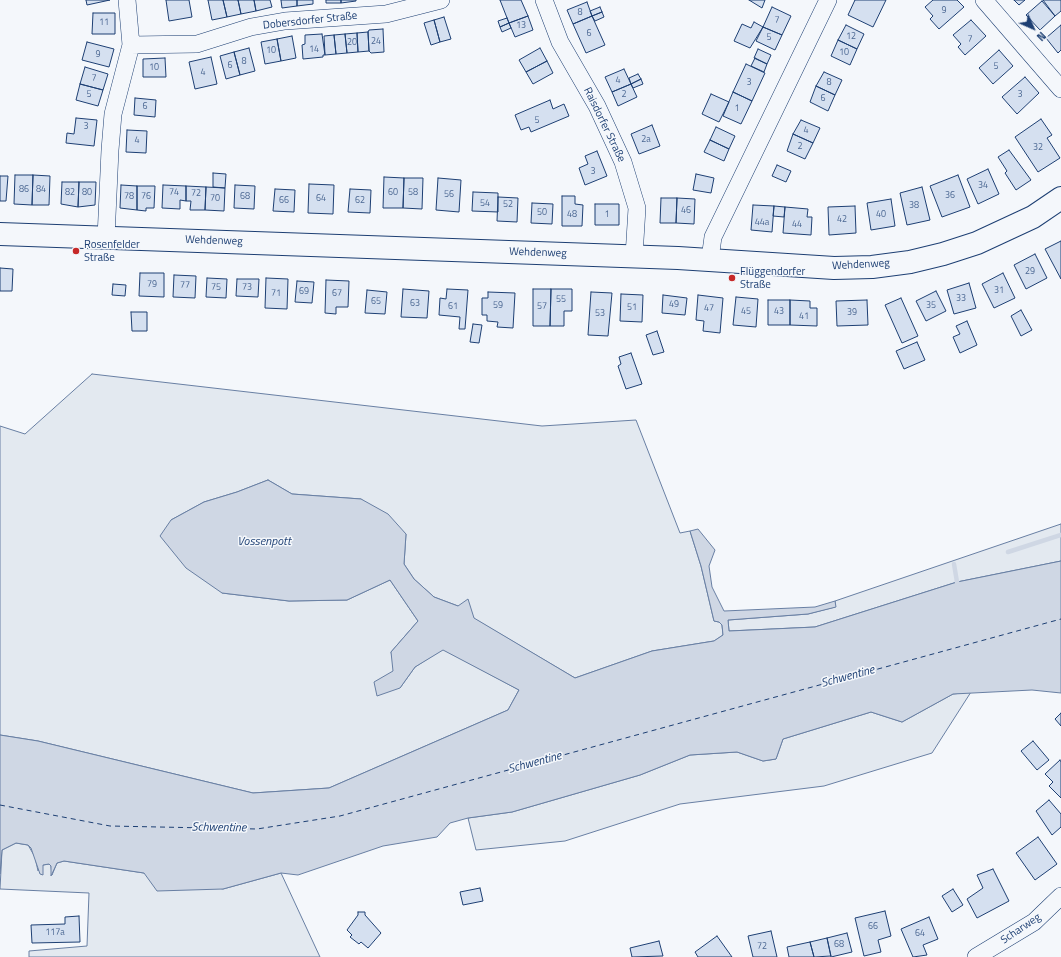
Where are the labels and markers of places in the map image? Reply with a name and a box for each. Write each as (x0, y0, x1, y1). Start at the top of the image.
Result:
place label: Rosenfelder Straße (84, 238, 140, 264)
marker: Rosenfelder Straße (71, 246, 81, 256)
place label: Flüggendorfer Straße (740, 265, 805, 291)
marker: Flüggendorfer Straße (727, 273, 737, 283)

